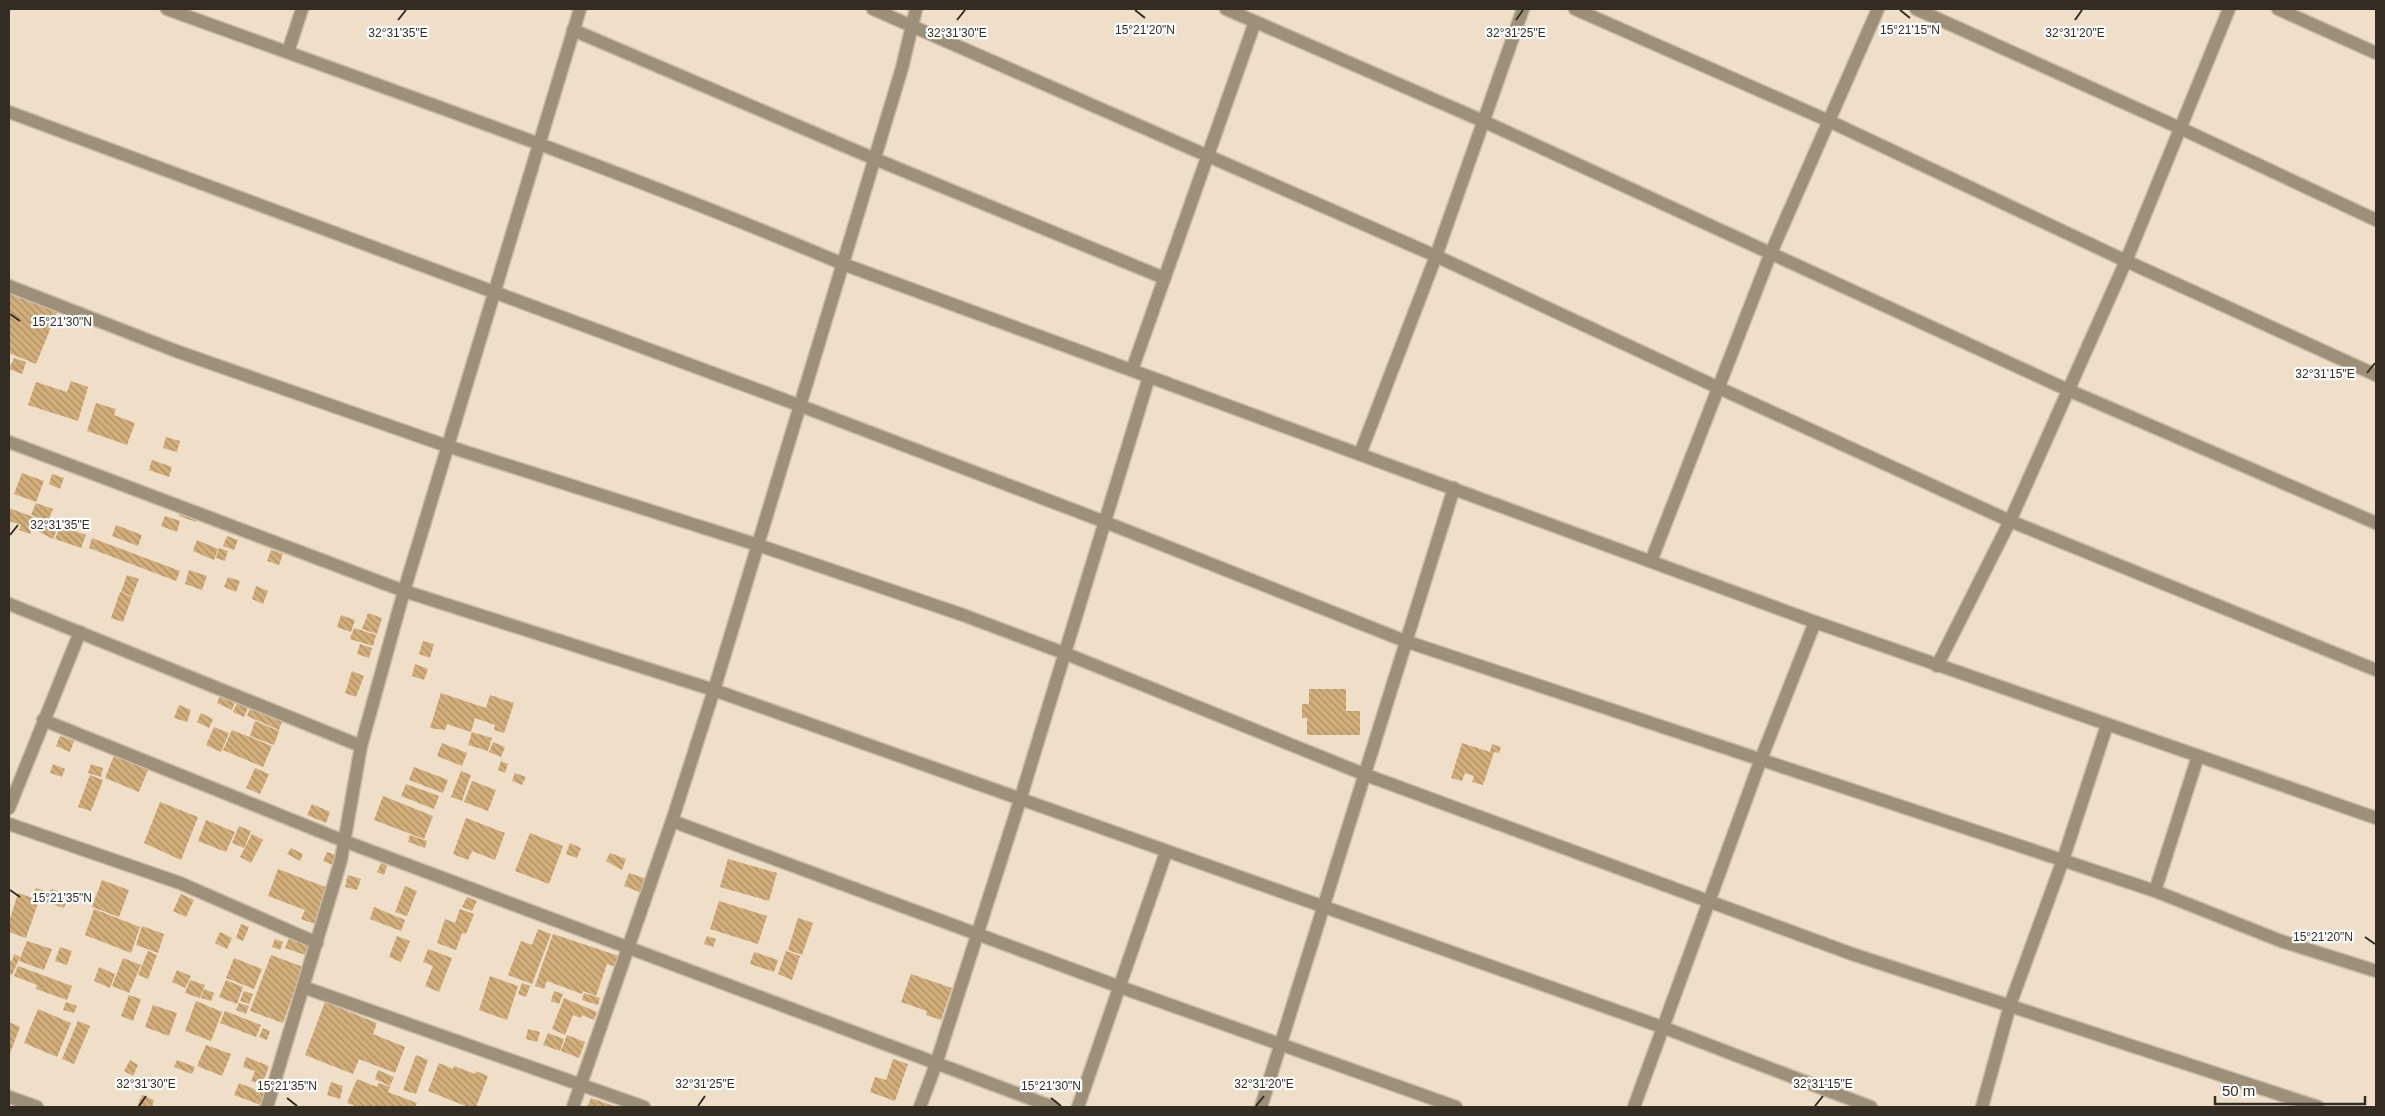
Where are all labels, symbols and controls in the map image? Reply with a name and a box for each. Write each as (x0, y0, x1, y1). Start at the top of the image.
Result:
text: 15°21'20"N (1115, 23, 1175, 37)
text: 15°21'15"N (1880, 23, 1940, 37)
text: 32°31'35"E (368, 26, 428, 40)
text: 32°31'30"E (927, 26, 987, 40)
text: 32°31'25"E (1486, 26, 1546, 40)
text: 32°31'20"E (2045, 26, 2105, 40)
text: 15°21'30"N (32, 315, 92, 329)
text: 32°31'15"E (2295, 367, 2355, 381)
text: 32°31'35"E (30, 518, 90, 532)
text: 15°21'35"N (32, 891, 92, 905)
text: 15°21'20"N (2293, 930, 2353, 944)
scale bar (2215, 1074, 2365, 1106)
text: 32°31'30"E (116, 1077, 176, 1091)
text: 32°31'25"E (675, 1077, 735, 1091)
text: 32°31'20"E (1234, 1077, 1294, 1091)
text: 32°31'15"E (1793, 1077, 1853, 1091)
text: 15°21'35"N (257, 1079, 317, 1093)
text: 15°21'30"N (1021, 1079, 1081, 1093)
text: 50 m (2222, 1082, 2255, 1099)

